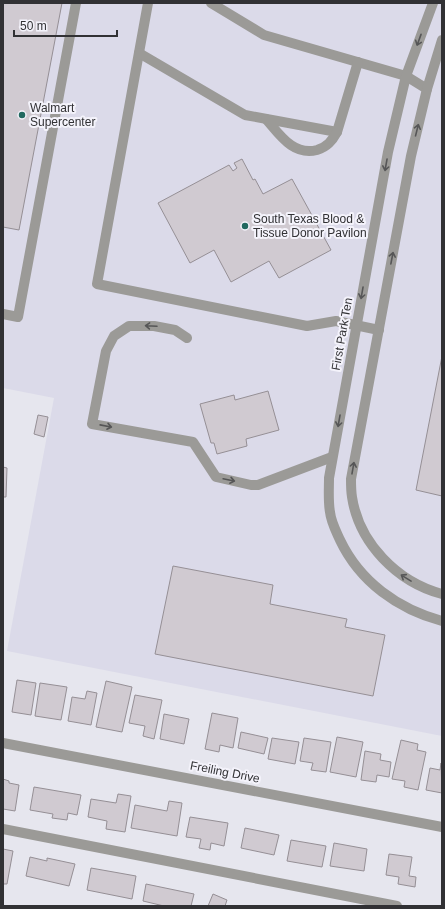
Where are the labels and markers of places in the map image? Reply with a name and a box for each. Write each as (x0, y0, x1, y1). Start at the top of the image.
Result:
place label: Walmart Supercenter (30, 101, 95, 129)
marker: Walmart Supercenter (17, 110, 27, 120)
place label: South Texas Blood & Tissue Donor Pavilon (253, 212, 367, 240)
marker: South Texas Blood & Tissue Donor Pavilon (240, 221, 250, 231)

